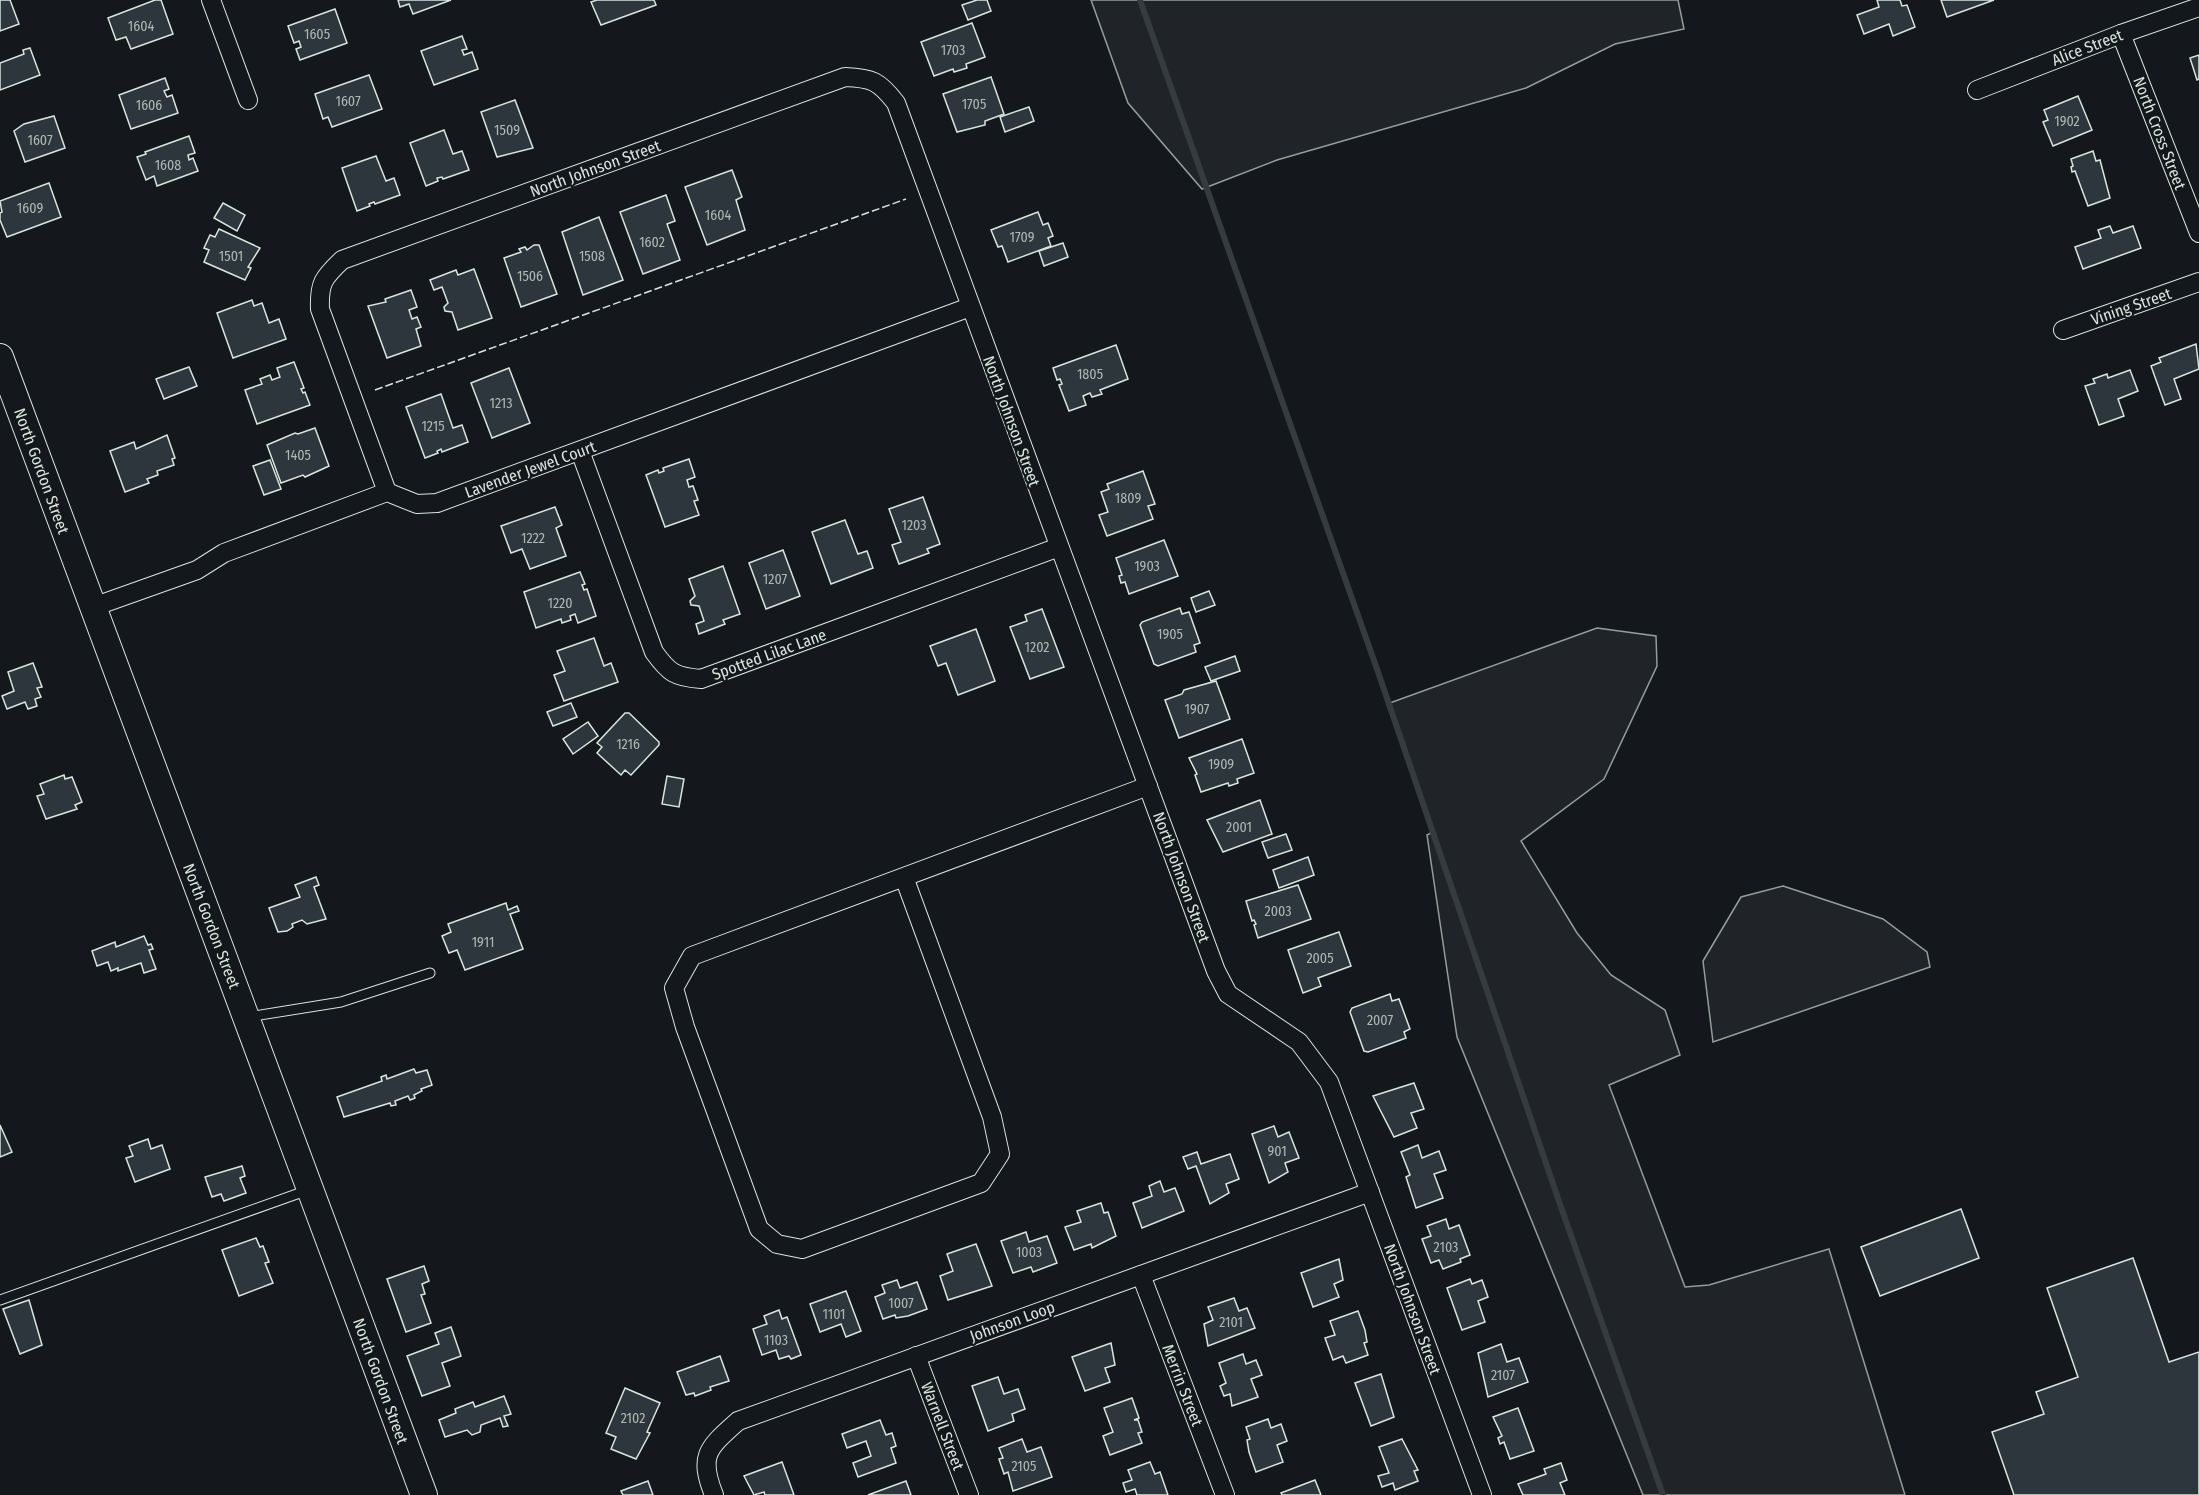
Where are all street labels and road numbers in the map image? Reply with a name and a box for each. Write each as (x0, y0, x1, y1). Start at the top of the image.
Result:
street label: Alice Street (2049, 25, 2126, 70)
street label: North Cross Street (2129, 74, 2190, 193)
street label: North Johnson Street (527, 136, 664, 201)
street label: Vining Street (2088, 284, 2175, 329)
street label: North Johnson Street (979, 353, 1044, 490)
street label: North Gordon Street (10, 406, 73, 537)
street label: Lavender Jewel Court (462, 437, 599, 502)
street label: Spotted Lilac Lane (709, 625, 829, 684)
street label: North Johnson Street (1149, 809, 1214, 946)
street label: North Gordon Street (179, 861, 244, 992)
street label: North Johnson Street (1380, 1241, 1445, 1378)
street label: Johnson Loop (967, 1297, 1057, 1346)
street label: North Gordon Street (349, 1316, 412, 1447)
street label: Merrin Street (1158, 1342, 1207, 1429)
street label: Warnell Street (917, 1379, 968, 1474)

